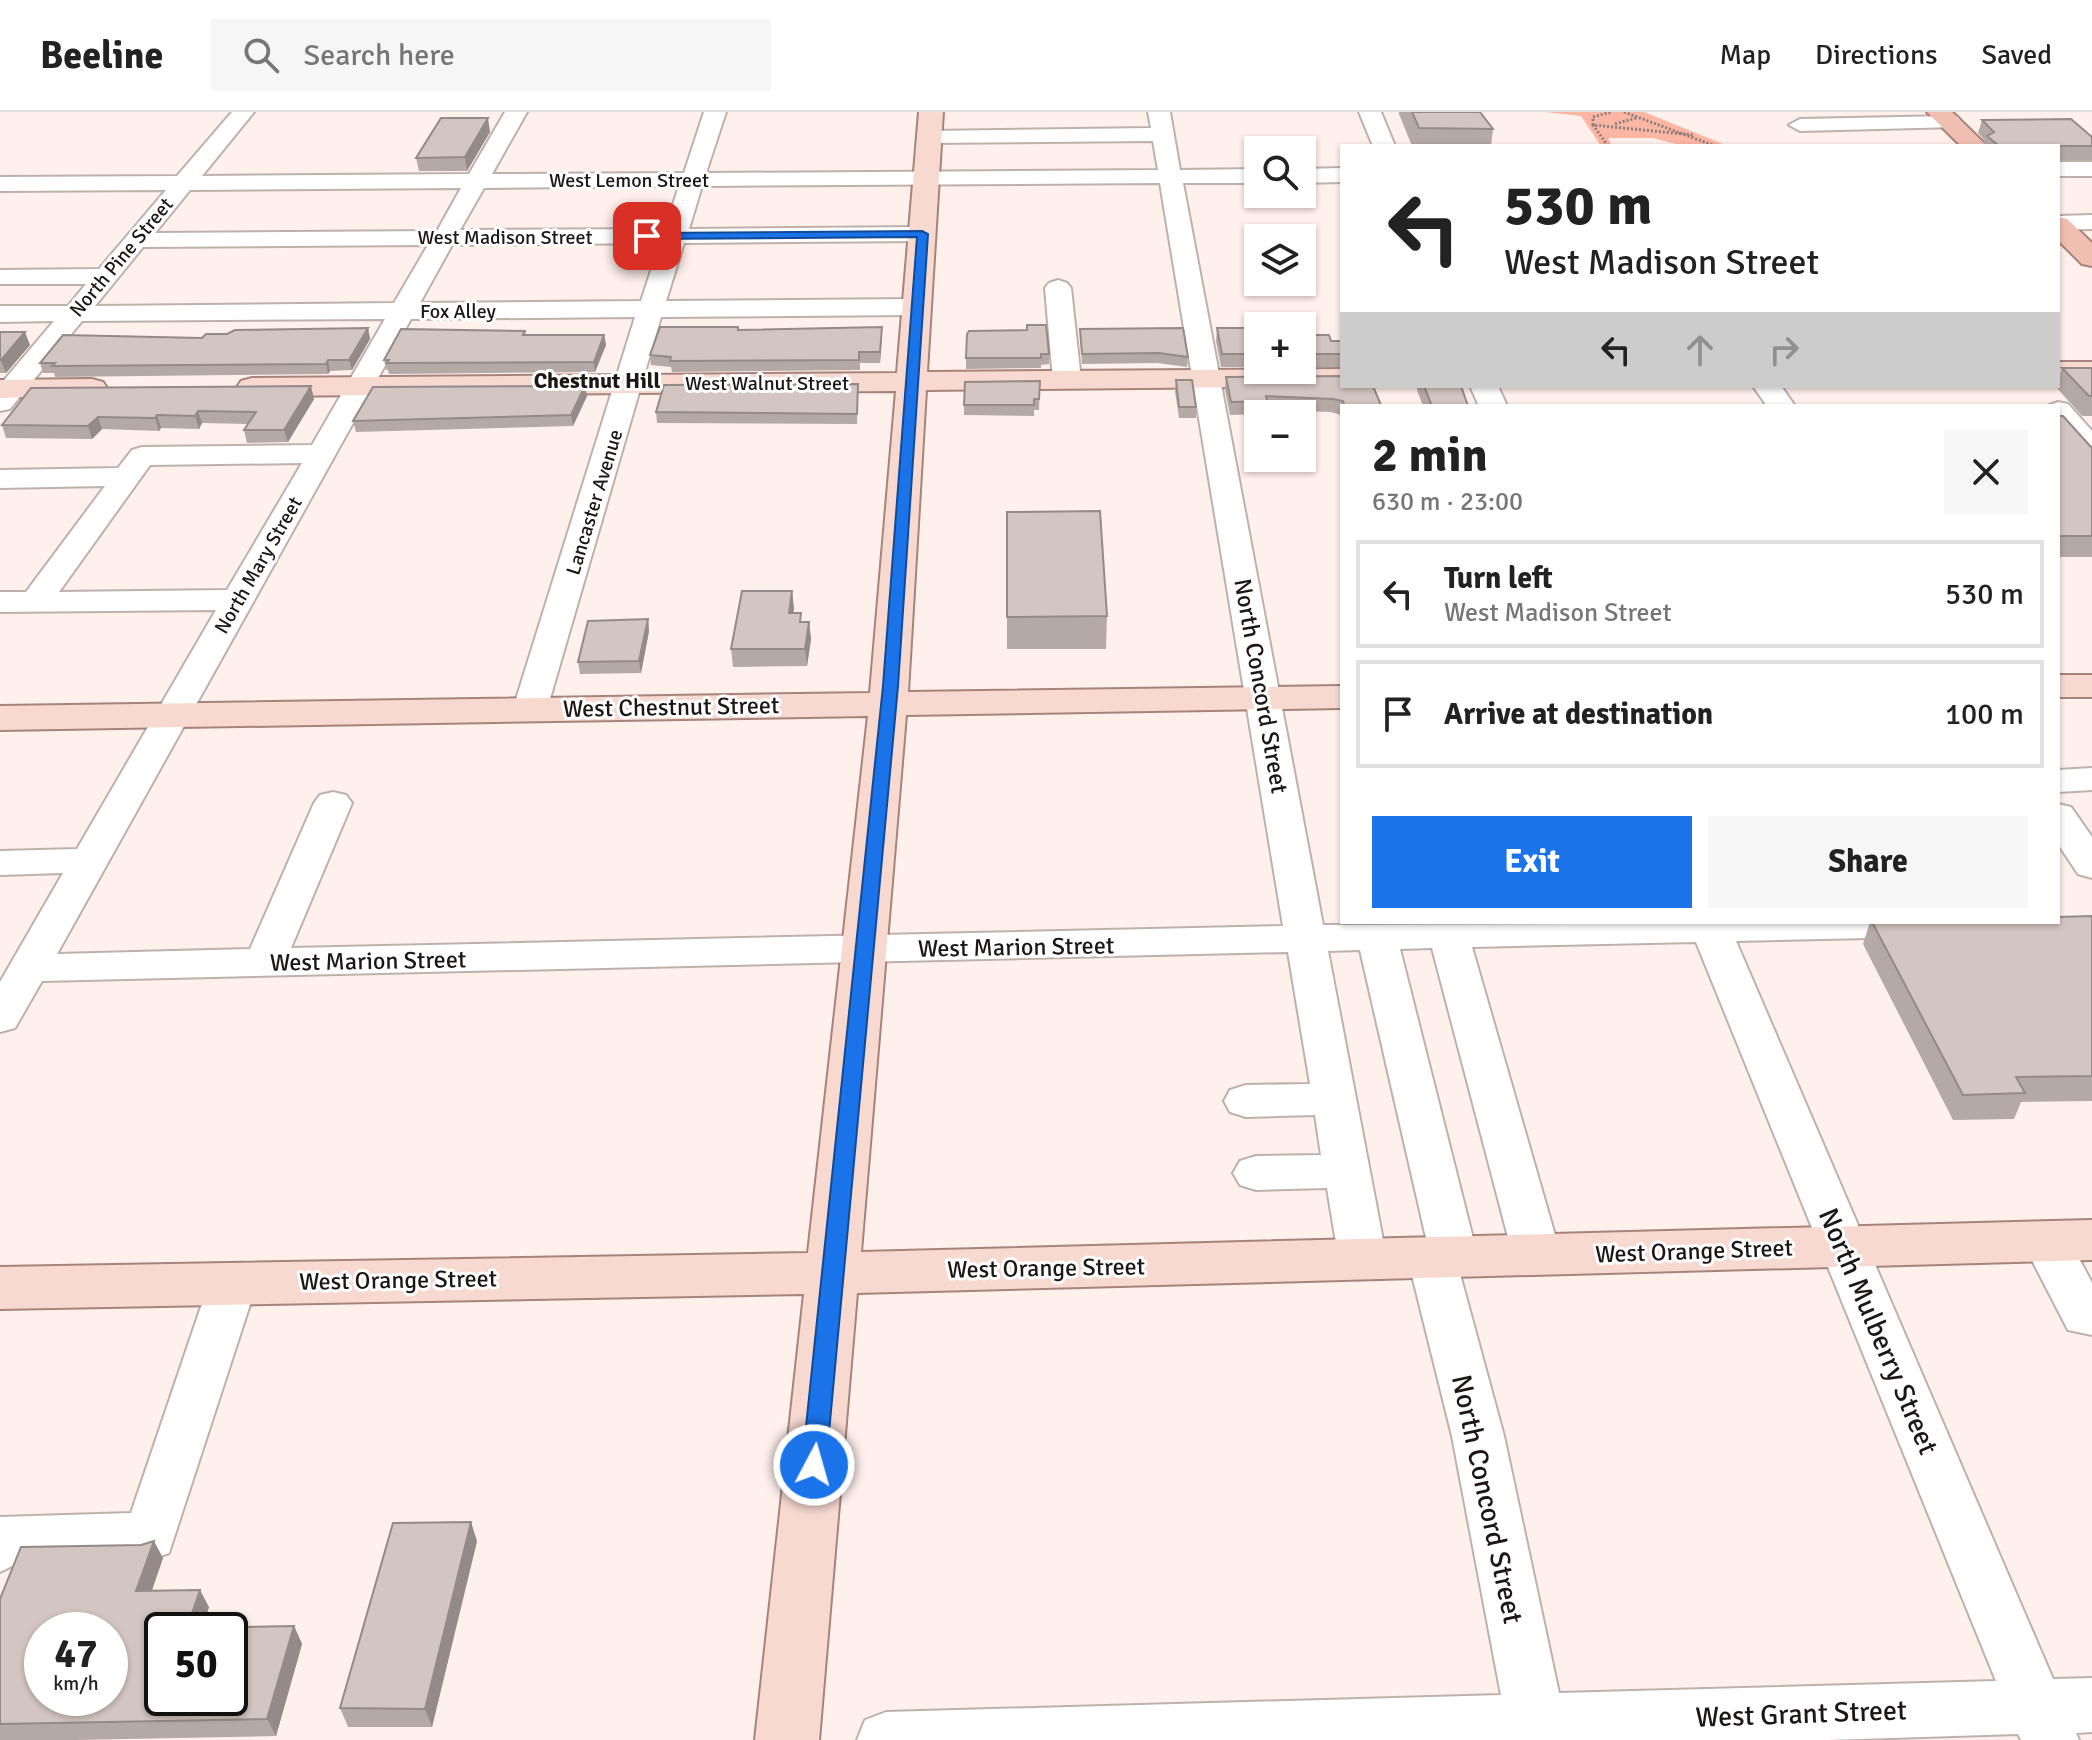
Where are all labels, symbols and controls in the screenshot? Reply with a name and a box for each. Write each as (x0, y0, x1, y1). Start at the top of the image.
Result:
search box (211, 19, 771, 91)
text: Beeline (40, 32, 163, 79)
icon: search (239, 33, 283, 77)
text: Search here (303, 37, 455, 74)
text: Map (1719, 38, 1771, 72)
text: Directions (1815, 38, 1937, 72)
text: Saved (1981, 38, 2052, 72)
map controls (1244, 136, 1316, 472)
button: search (1244, 136, 1316, 208)
street label: West Lemon Street (549, 168, 709, 193)
text: 530 m (1504, 171, 1652, 240)
icon: left (1372, 176, 1476, 280)
street label: North Pine Street (64, 192, 179, 322)
pin (613, 202, 681, 270)
icon: arrive (625, 214, 669, 258)
button: layers (1244, 224, 1316, 296)
street label: West Madison Street (417, 225, 593, 250)
text: West Madison Street (1504, 240, 1819, 285)
street label: Fox Alley (420, 299, 497, 324)
button: + (1244, 312, 1316, 384)
icon: left (1594, 328, 1638, 372)
icon: ahead (1678, 328, 1722, 372)
icon: right (1762, 328, 1806, 372)
district label: Chestnut Hill (534, 367, 660, 394)
street label: West Walnut Street (685, 371, 849, 396)
button: − (1244, 400, 1316, 472)
street label: Lancaster Avenue (560, 426, 628, 578)
text: 2 min (1372, 426, 1488, 485)
button: close (1944, 430, 2028, 514)
text: 630 m · 23:00 (1372, 486, 1523, 518)
street label: North Mary Street (209, 492, 308, 638)
text: Turn left (1444, 560, 1553, 597)
icon: left (1376, 572, 1420, 616)
street label: North Concord Street (1227, 576, 1295, 796)
text: 530 m (1945, 576, 2024, 613)
text: West Madison Street (1444, 597, 1672, 629)
street label: West Chestnut Street (562, 690, 780, 724)
icon: arrive (1376, 692, 1420, 736)
text: Arrive at destination (1444, 696, 1713, 733)
text: 100 m (1945, 696, 2024, 733)
button: Exit (1372, 816, 1692, 908)
button: Share (1708, 816, 2028, 908)
street label: West Marion Street (918, 930, 1114, 964)
street label: West Marion Street (270, 944, 466, 978)
street label: North Mulberry Street (1811, 1203, 1945, 1460)
street label: West Orange Street (1595, 1233, 1793, 1269)
street label: West Orange Street (947, 1251, 1145, 1285)
street label: West Orange Street (299, 1263, 497, 1297)
street label: North Concord Street (1444, 1372, 1530, 1627)
position arrow (772, 1423, 856, 1507)
speed limit sign: 50 (144, 1612, 248, 1716)
text: 47 (54, 1629, 98, 1679)
text: km/h (53, 1671, 99, 1696)
street label: West Grant Street (1695, 1693, 1907, 1735)

